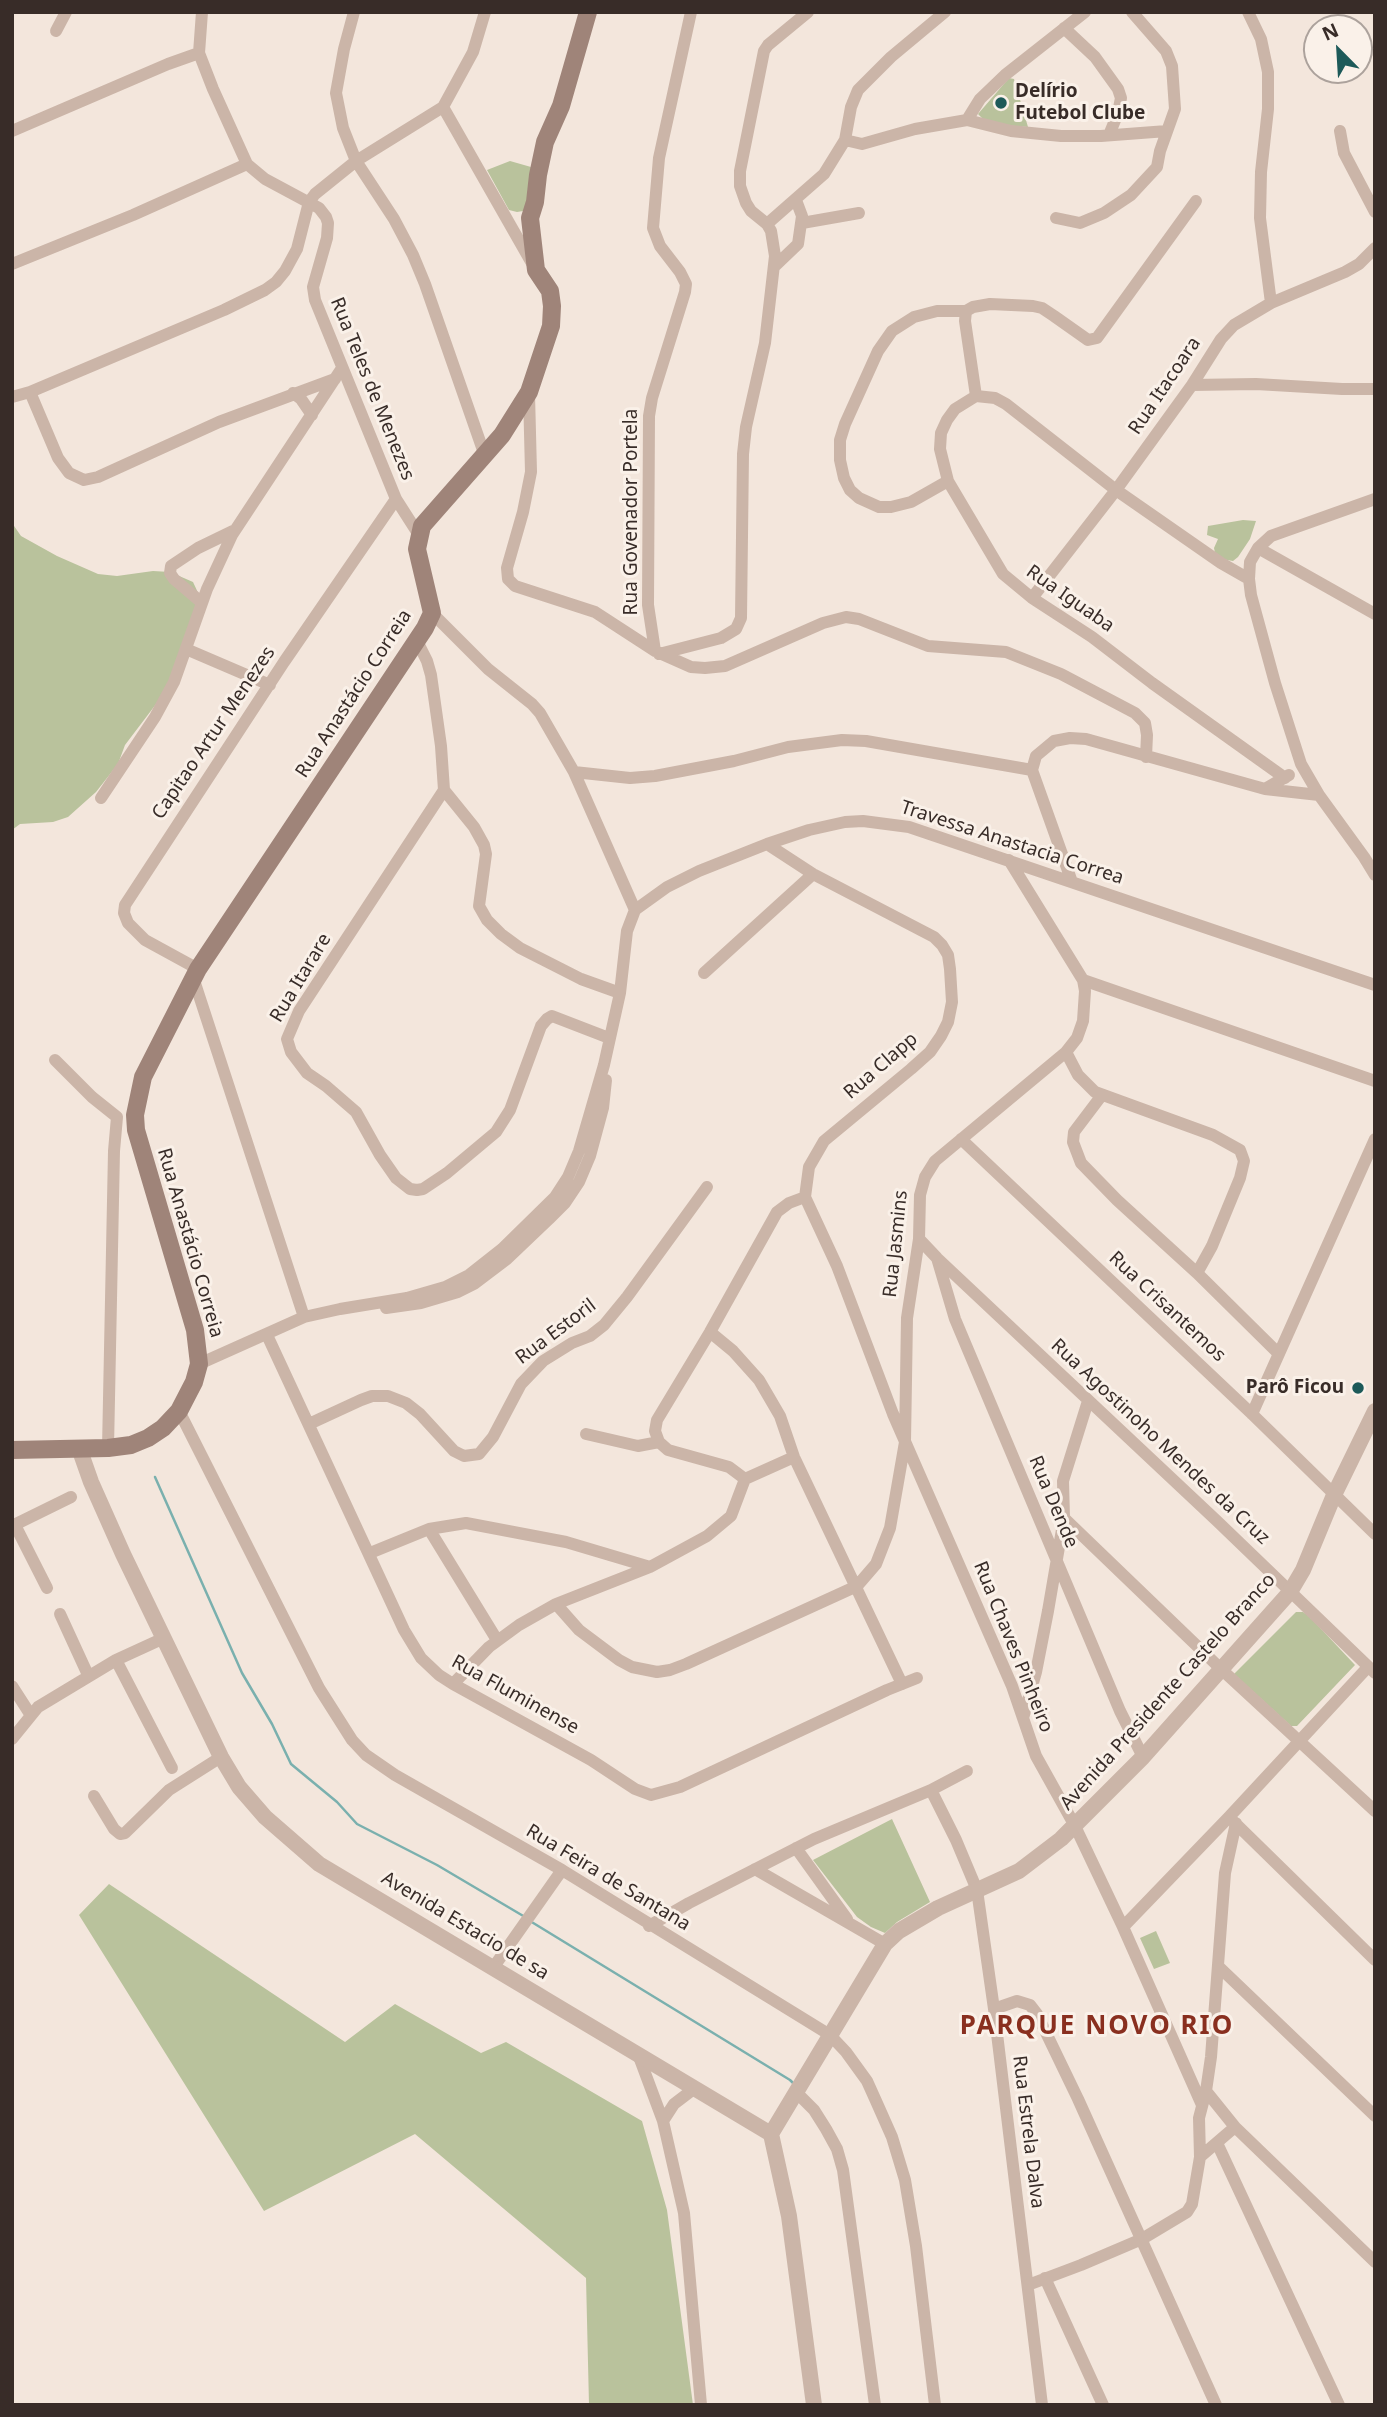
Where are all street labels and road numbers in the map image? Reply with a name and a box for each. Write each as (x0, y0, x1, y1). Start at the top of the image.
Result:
street label: Rua Teles de Menezes (325, 294, 419, 484)
street label: Rua Itacoara (1124, 333, 1206, 439)
street label: Rua Govenador Portela (621, 409, 643, 615)
street label: Rua Iguaba (1022, 560, 1118, 638)
street label: Rua Anastácio Correia (291, 606, 417, 782)
street label: Capitao Artur Menezes (148, 642, 280, 824)
street label: Travessa Anastacia Correa (898, 796, 1126, 890)
street label: Rua Itarare (266, 930, 336, 1026)
street label: Rua Clapp (840, 1028, 922, 1104)
street label: Rua Anastácio Correia (152, 1146, 228, 1340)
street label: Rua Jasmins (879, 1189, 913, 1299)
street label: Rua Crisantemos (1104, 1247, 1230, 1367)
street label: Rua Estoril (511, 1294, 601, 1370)
street label: Rua Agostinoho Mendes da Cruz (1046, 1335, 1274, 1549)
street label: Rua Dende (1023, 1452, 1083, 1552)
street label: Rua Chaves Pinheiro (968, 1558, 1058, 1736)
street label: Avenida Presidente Castelo Branco (1056, 1569, 1280, 1815)
street label: Rua Fluminense (447, 1651, 583, 1739)
street label: Rua Feira de Santana (522, 1820, 694, 1936)
street label: Avenida Estacio de sa (377, 1867, 553, 1985)
street label: Rua Estrela Dalva (1007, 2054, 1049, 2210)

